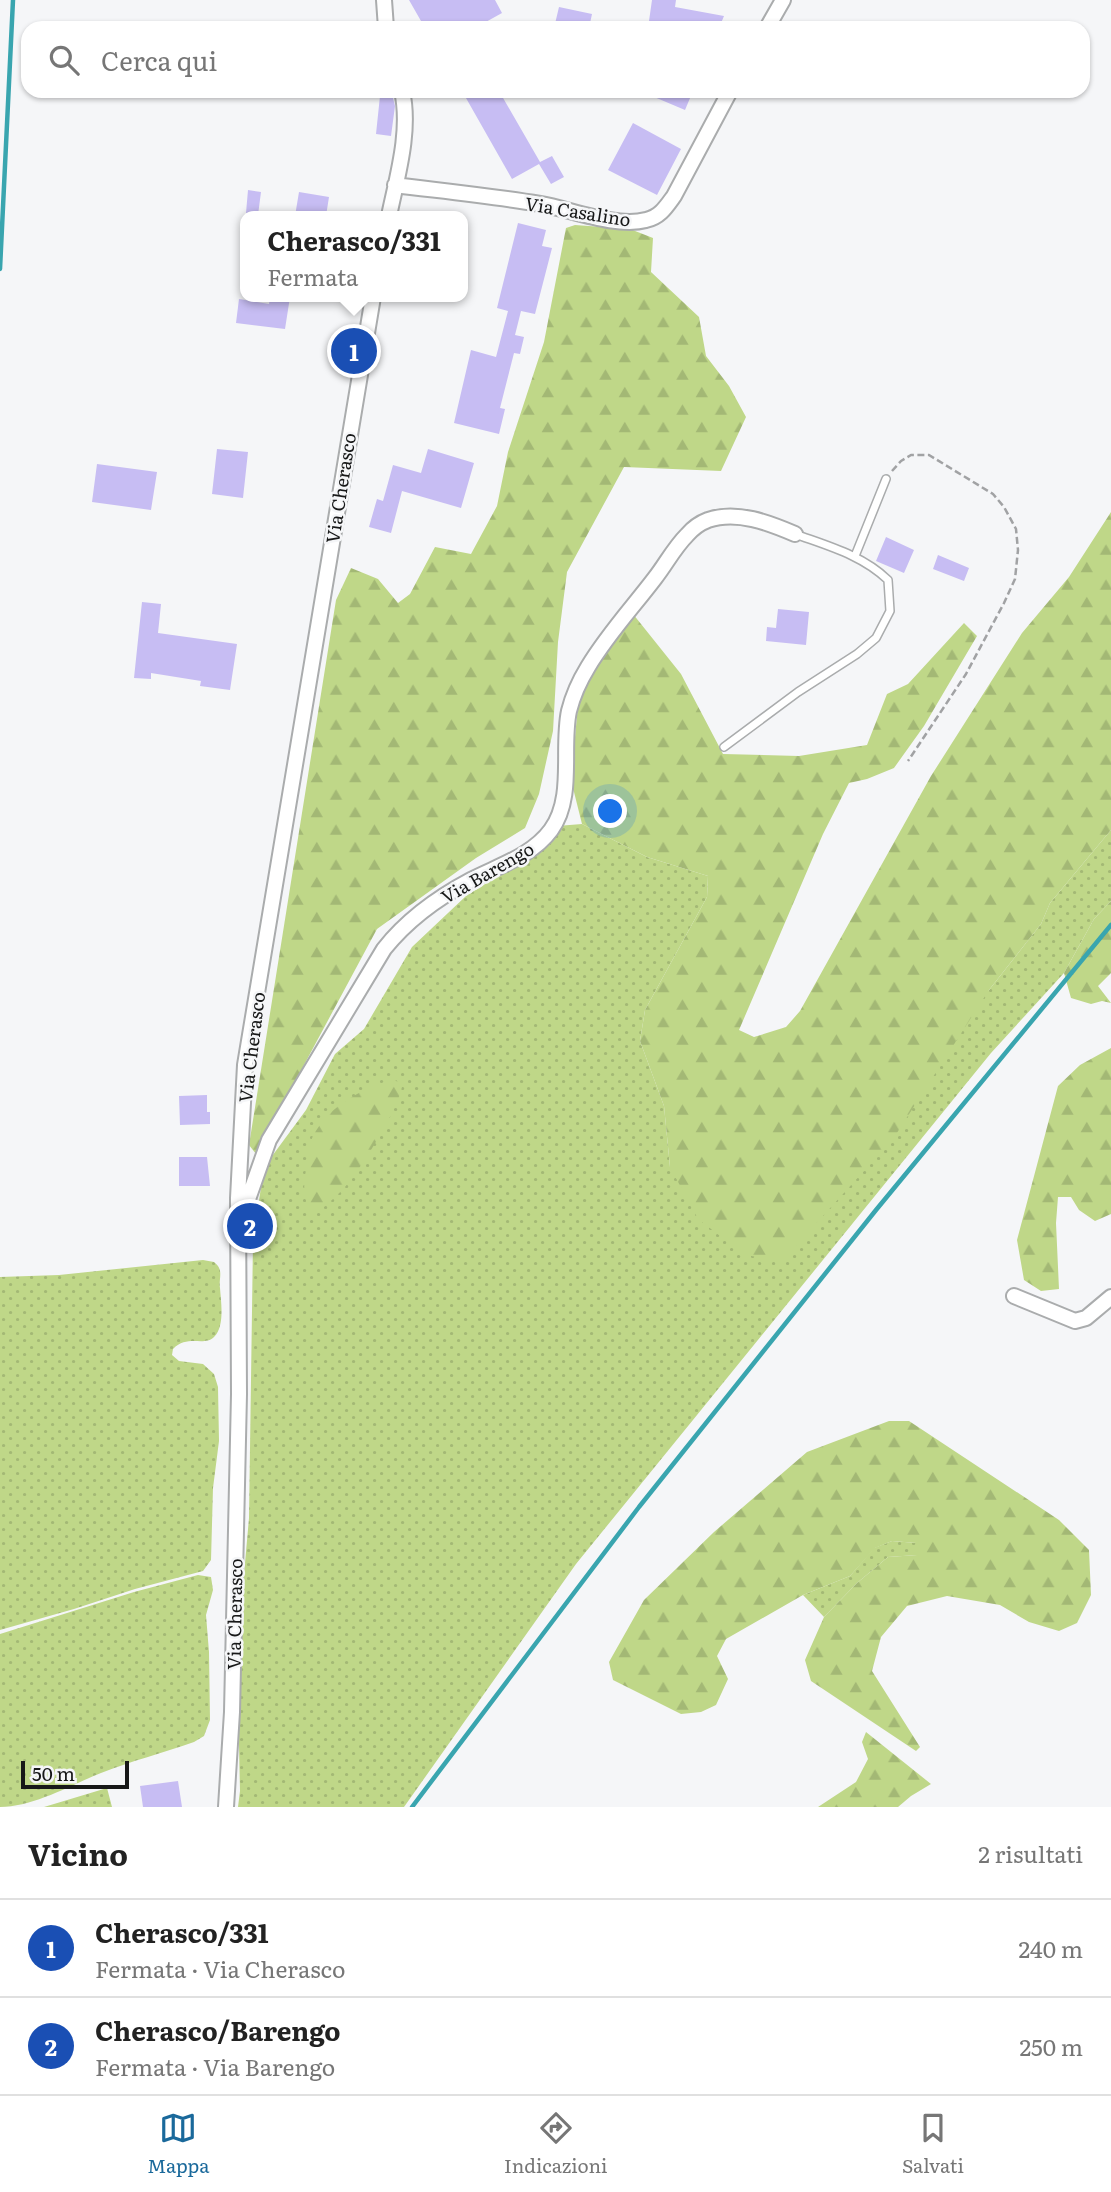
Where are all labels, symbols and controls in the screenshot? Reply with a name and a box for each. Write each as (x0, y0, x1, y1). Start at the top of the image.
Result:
search box (21, 21, 1090, 98)
text: Cerca qui (101, 40, 217, 79)
icon: search (45, 41, 83, 79)
street label: Via Casalino (523, 189, 633, 233)
popup (240, 211, 468, 302)
text: Cherasco/331 (267, 220, 441, 259)
text: Fermata (267, 259, 359, 293)
pin: 1 (331, 325, 377, 377)
street label: Via Cherasco (318, 431, 362, 545)
your location (593, 794, 627, 828)
street label: Via Barengo (435, 834, 539, 910)
street label: Via Cherasco (231, 990, 271, 1104)
pin: 2 (227, 1200, 273, 1252)
street label: Via Cherasco (220, 1558, 248, 1670)
scale bar (21, 1758, 130, 1790)
text: 50 m (32, 1759, 75, 1787)
text: Vicino (28, 1831, 128, 1875)
text: 2 risultati (978, 1836, 1083, 1870)
text: Cherasco/331 (95, 1912, 269, 1951)
text: 1 (46, 1931, 56, 1965)
text: 240 m (1018, 1931, 1083, 1965)
text: Fermata · Via Cherasco (95, 1951, 345, 1985)
text: Cherasco/Barengo (95, 2010, 341, 2049)
text: 2 (45, 2029, 57, 2063)
text: 250 m (1019, 2029, 1083, 2063)
text: Fermata · Via Barengo (95, 2049, 335, 2083)
tab: Mappa (147, 2109, 210, 2179)
tab: Indicazioni (504, 2109, 607, 2179)
tab: Salvati (902, 2109, 964, 2179)

